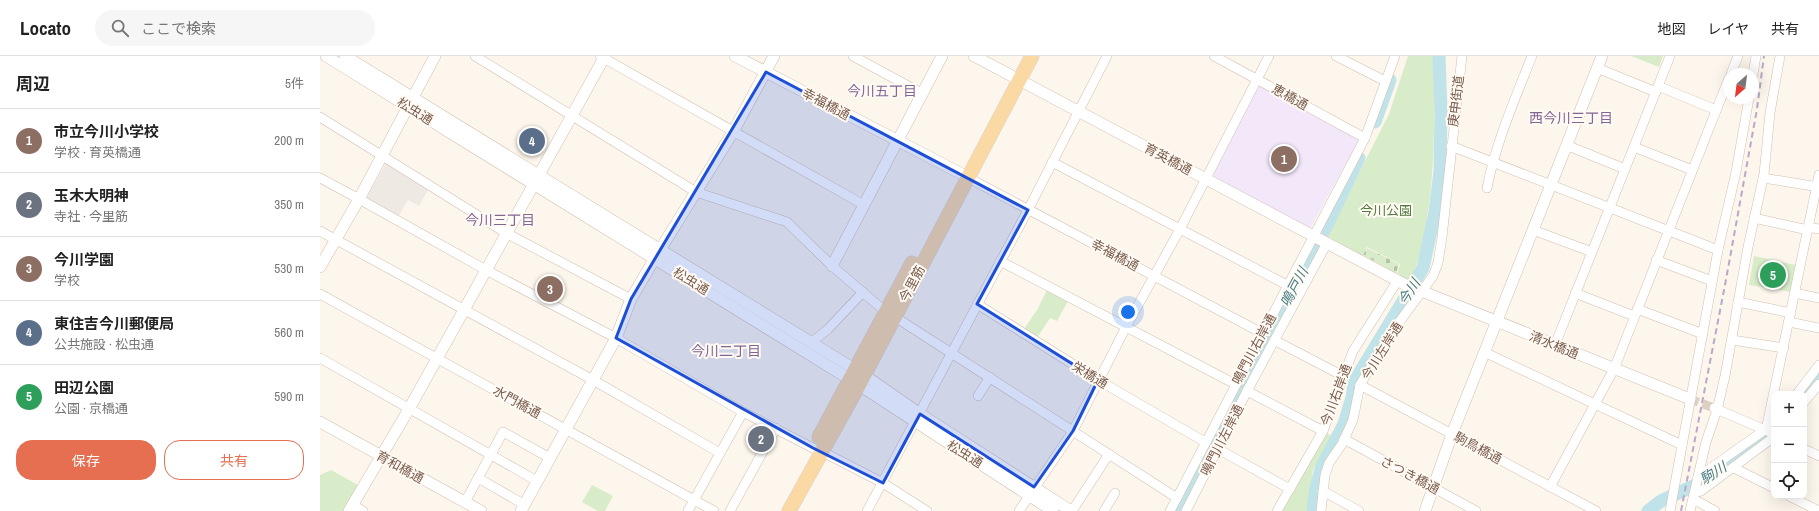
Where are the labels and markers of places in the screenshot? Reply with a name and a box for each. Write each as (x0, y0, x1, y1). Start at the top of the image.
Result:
pin: 4 (519, 126, 545, 156)
pin: 1 (1271, 144, 1297, 174)
pin: 5 (1760, 260, 1786, 290)
pin: 3 (537, 274, 563, 304)
pin: 2 (748, 424, 774, 454)

